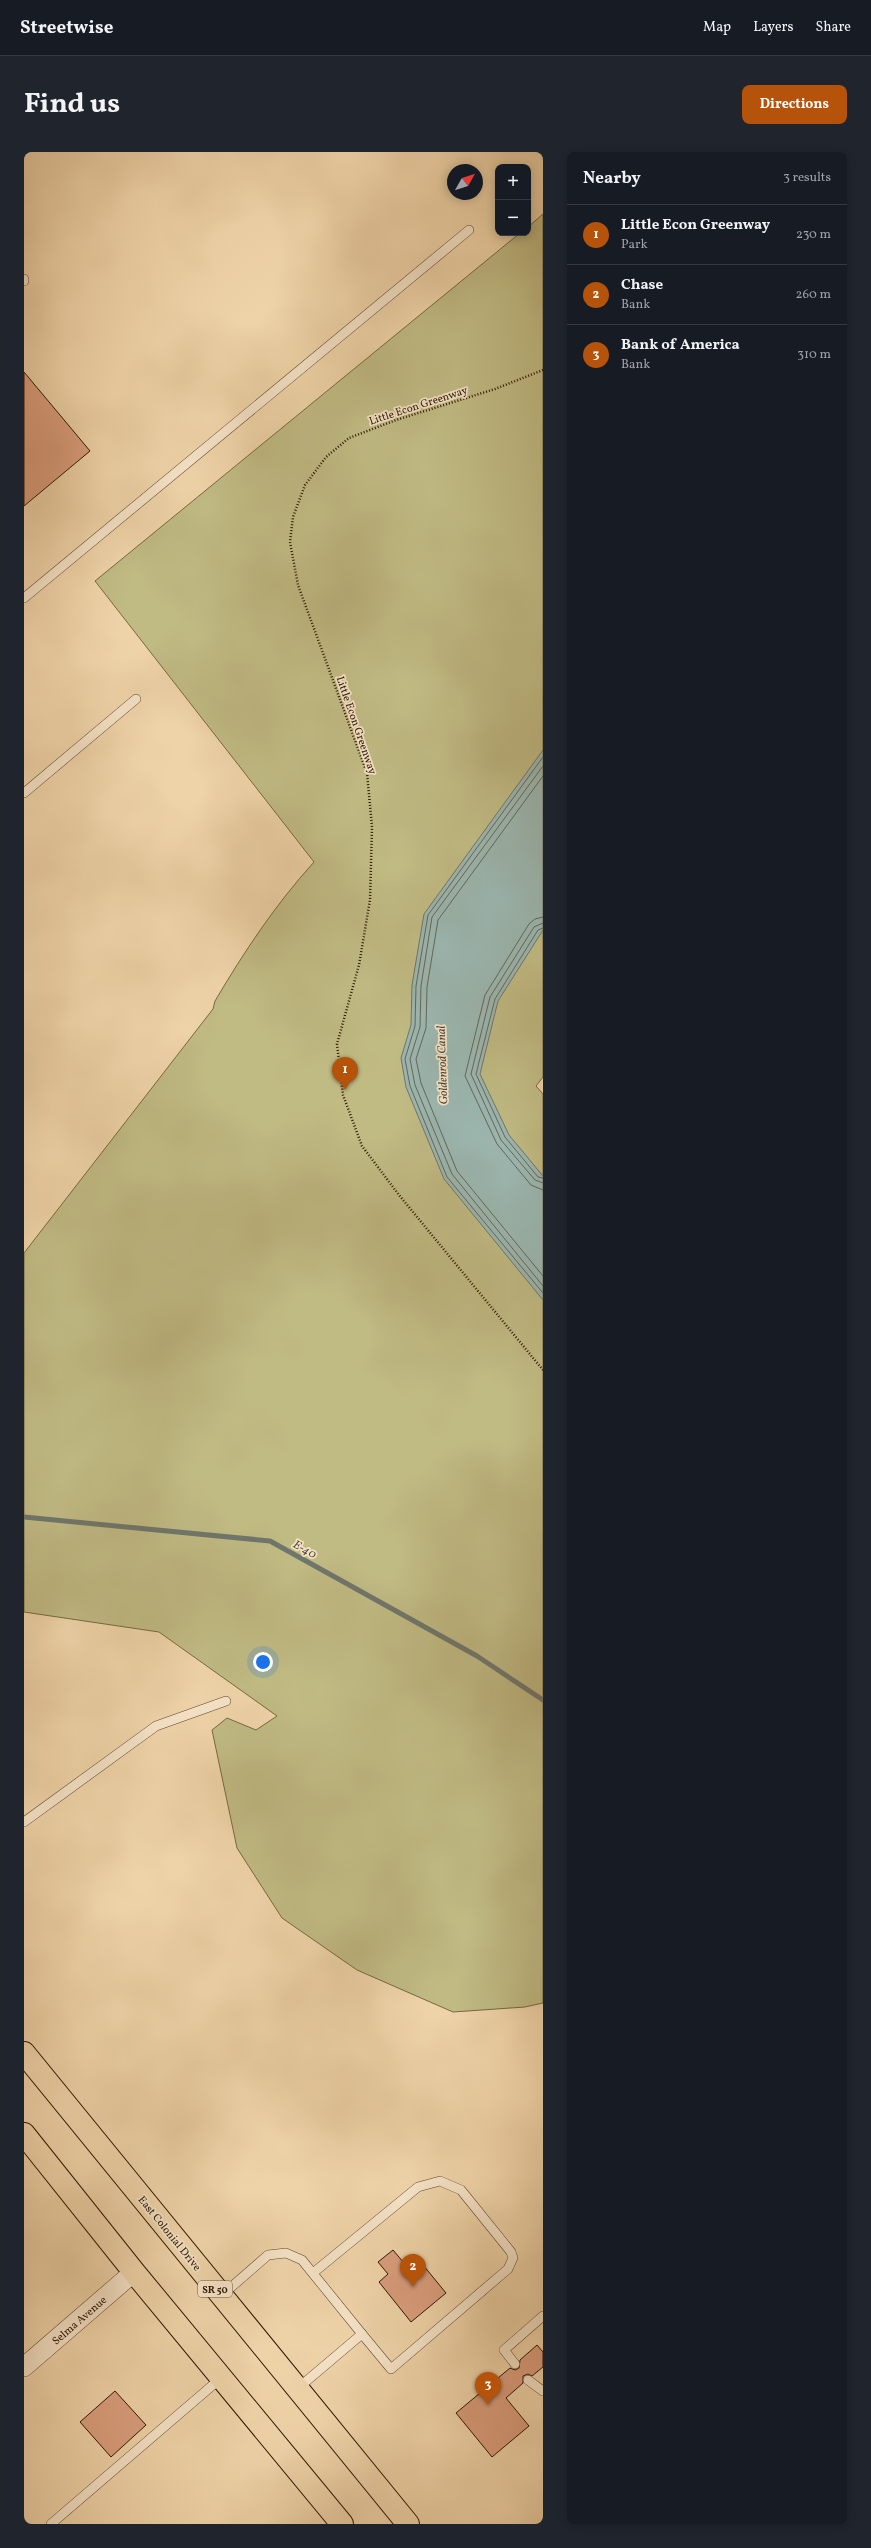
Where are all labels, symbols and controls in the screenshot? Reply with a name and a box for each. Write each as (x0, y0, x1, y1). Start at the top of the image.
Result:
text: Streetwise (20, 15, 113, 41)
text: Map (703, 18, 731, 37)
text: Layers (753, 18, 793, 37)
text: Share (815, 18, 851, 37)
text: Find us (24, 85, 120, 124)
button: Directions (742, 85, 847, 124)
north arrow (447, 164, 483, 200)
map controls (495, 164, 531, 236)
button: + (495, 164, 531, 200)
text: Nearby (583, 167, 641, 190)
text: 3 results (783, 169, 831, 187)
button: − (495, 200, 531, 236)
text: Little Econ Greenway (621, 215, 770, 236)
text: 1 (593, 226, 599, 244)
text: 230 m (796, 226, 831, 244)
text: Park (621, 236, 648, 254)
text: Chase (621, 275, 663, 296)
text: 2 (593, 286, 599, 304)
text: 260 m (796, 286, 831, 304)
text: Bank (621, 296, 650, 314)
text: Bank of America (621, 335, 740, 356)
text: 3 (593, 346, 599, 364)
text: 310 m (797, 346, 831, 364)
text: Bank (621, 356, 650, 374)
street label: Little Econ Greenway (367, 383, 470, 429)
street label: Little Econ Greenway (332, 674, 379, 777)
water label: Goldenrod Canal (434, 1025, 452, 1105)
pin: 1 (332, 1057, 358, 1090)
water label: E-40 (290, 1537, 320, 1563)
your location (253, 1652, 273, 1672)
street label: East Colonial Drive (134, 2193, 204, 2275)
pin: 2 (400, 2254, 426, 2287)
road number: SR 50 (198, 2281, 232, 2297)
street label: Selma Avenue (49, 2293, 111, 2349)
pin: 3 (475, 2372, 501, 2405)

